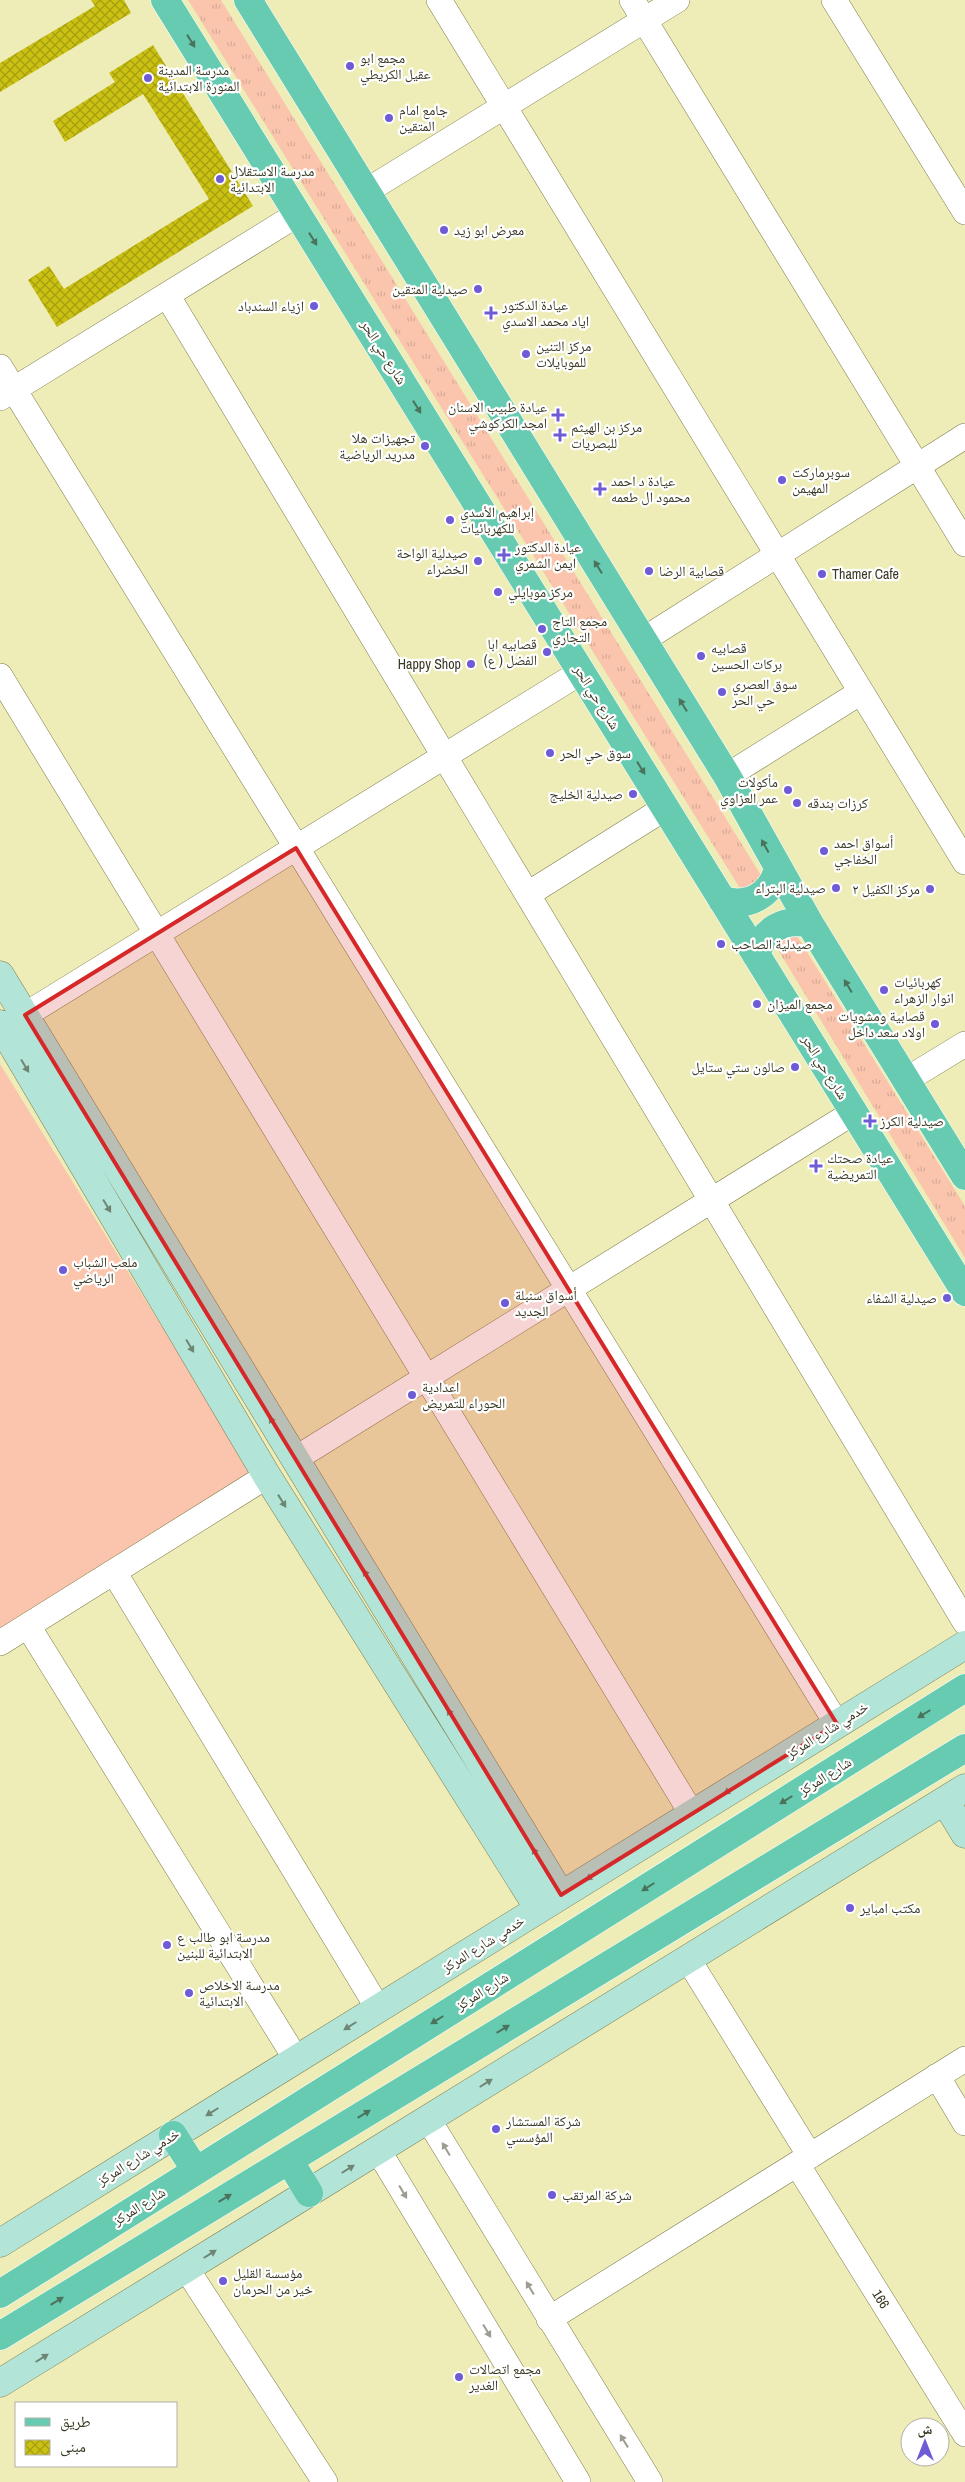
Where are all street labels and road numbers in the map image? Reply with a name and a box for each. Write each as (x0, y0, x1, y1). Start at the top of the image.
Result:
street label: شارع حي الحر (354, 316, 411, 389)
street label: شارع حي الحر (567, 661, 624, 734)
street label: شارع حي الحر (795, 1031, 852, 1104)
street label: خدمي شارع المركز (782, 1697, 873, 1765)
street label: شارع المركز (794, 1753, 855, 1801)
street label: خدمي شارع المركز (438, 1911, 529, 1979)
street label: شارع المركز (451, 1968, 512, 2016)
street label: خدمي شارع المركز (93, 2124, 184, 2192)
street label: شارع المركز (108, 2183, 169, 2231)
street label: 166 (868, 2286, 894, 2312)

